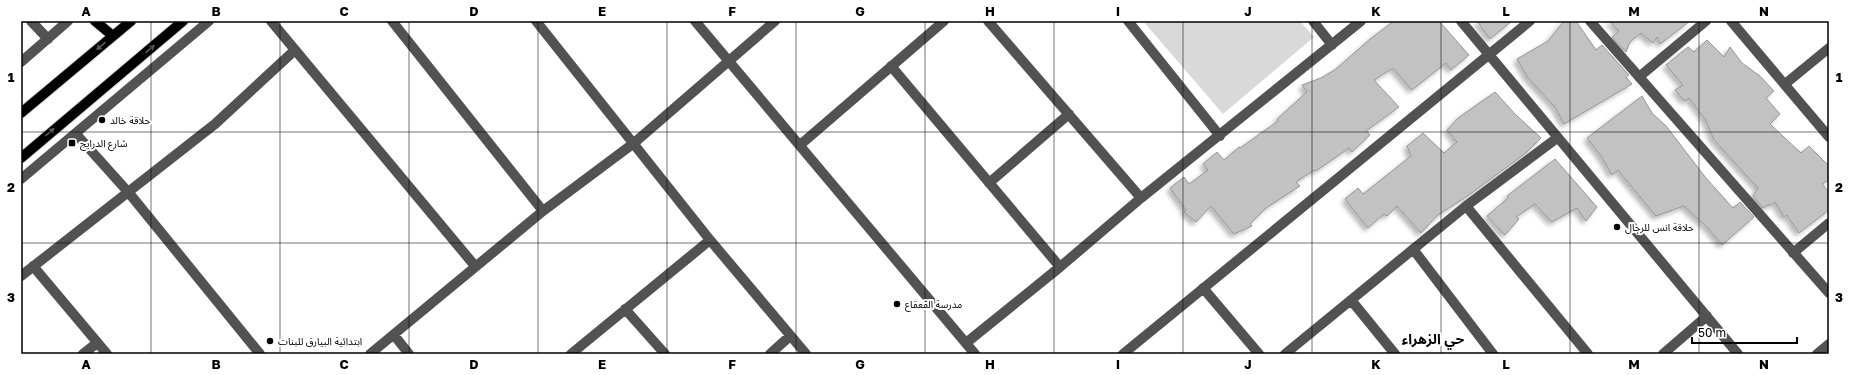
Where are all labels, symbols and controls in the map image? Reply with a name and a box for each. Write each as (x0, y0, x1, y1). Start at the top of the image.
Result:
text: A (81, 3, 91, 19)
text: B (211, 3, 221, 19)
text: C (339, 3, 349, 19)
text: D (469, 3, 479, 19)
text: E (598, 3, 606, 19)
text: F (728, 3, 736, 19)
text: G (855, 3, 865, 19)
text: H (985, 3, 995, 19)
text: I (1116, 3, 1120, 19)
text: J (1244, 3, 1252, 19)
text: K (1371, 3, 1381, 19)
text: L (1502, 3, 1510, 19)
text: M (1628, 3, 1640, 19)
text: N (1759, 3, 1769, 19)
one-way arrow (96, 41, 106, 50)
one-way arrow (146, 45, 155, 54)
text: 1 (8, 69, 15, 85)
text: 1 (1836, 69, 1843, 85)
place label: حلاقة خالد (110, 114, 151, 126)
marker: حلاقة خالد (97, 115, 107, 125)
one-way arrow (45, 128, 56, 137)
place label: شارع الدرايج (80, 137, 128, 151)
marker: شارع الدرايج (67, 138, 77, 148)
text: 2 (7, 179, 15, 195)
text: 2 (1835, 179, 1843, 195)
place label: حلاقة انس للرجال (1625, 221, 1694, 234)
marker: حلاقة انس للرجال (1612, 222, 1622, 232)
text: 3 (7, 289, 15, 305)
text: 3 (1835, 289, 1843, 305)
place label: مدرسة القعقاع (905, 298, 962, 312)
marker: مدرسة القعقاع (892, 299, 902, 309)
scale bar (1692, 319, 1797, 345)
text: 50 m (1698, 325, 1726, 340)
district label: حي الزهراء (1402, 330, 1464, 350)
place label: ابتدائية البيارق للبنات (278, 335, 362, 348)
marker: ابتدائية البيارق للبنات (265, 336, 275, 346)
text: A (81, 356, 91, 372)
text: B (211, 356, 221, 372)
text: C (339, 356, 349, 372)
text: D (469, 356, 479, 372)
text: E (598, 356, 606, 372)
text: F (728, 356, 736, 372)
text: G (855, 356, 865, 372)
text: H (985, 356, 995, 372)
text: I (1116, 356, 1120, 372)
text: J (1244, 356, 1252, 372)
text: K (1371, 356, 1381, 372)
text: L (1502, 356, 1510, 372)
text: M (1628, 356, 1640, 372)
text: N (1759, 356, 1769, 372)

